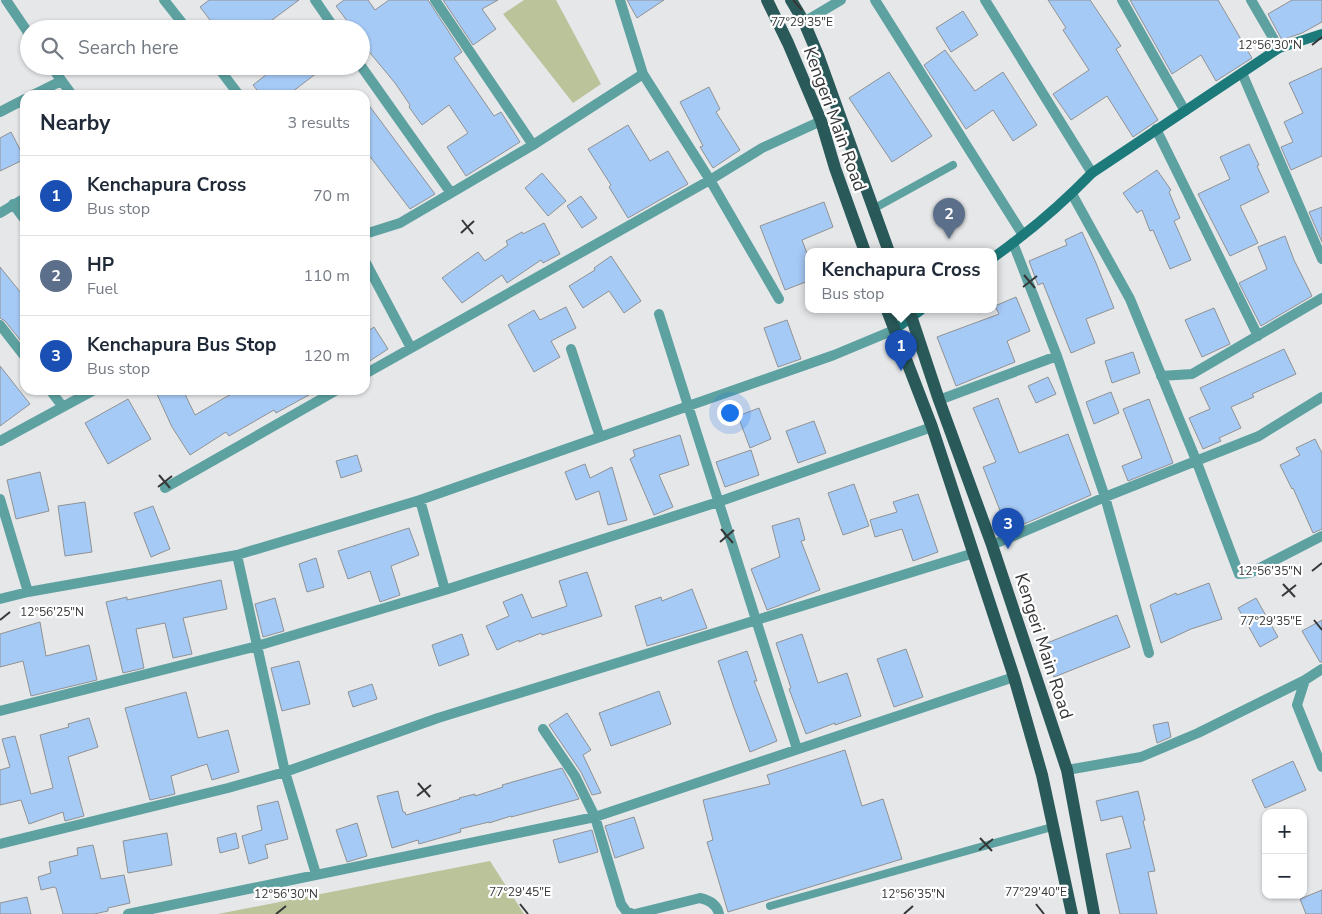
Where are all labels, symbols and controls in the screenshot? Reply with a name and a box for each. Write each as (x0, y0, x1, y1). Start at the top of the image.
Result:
text: 77°29'35"E (771, 14, 833, 30)
search box (20, 20, 370, 75)
icon: search (38, 34, 66, 62)
text: Search here (78, 35, 179, 61)
text: 12°56'30"N (1238, 37, 1302, 53)
street label: Kengeri Main Road (798, 43, 872, 195)
text: Nearby (40, 109, 110, 137)
text: 3 results (288, 112, 350, 134)
text: Kenchapura Cross (87, 172, 246, 198)
text: 1 (51, 185, 61, 207)
text: 70 m (313, 185, 350, 207)
text: Bus stop (87, 198, 150, 220)
pin: 2 (933, 198, 965, 239)
popup (805, 248, 997, 313)
text: HP (87, 252, 114, 278)
text: Kenchapura Cross (821, 257, 981, 283)
text: 2 (51, 265, 61, 287)
text: 110 m (303, 265, 350, 287)
text: Fuel (87, 278, 118, 300)
text: Bus stop (821, 283, 884, 305)
pin: 1 (885, 330, 917, 371)
text: Kenchapura Bus Stop (87, 332, 276, 358)
text: 3 (51, 345, 61, 367)
text: 120 m (303, 345, 350, 367)
text: Bus stop (87, 358, 150, 380)
your location (717, 400, 743, 426)
pin: 3 (992, 508, 1024, 549)
text: 12°56'35"N (1238, 563, 1302, 579)
street label: Kengeri Main Road (1009, 570, 1079, 722)
text: 12°56'25"N (20, 604, 84, 620)
text: 77°29'35"E (1240, 613, 1302, 629)
map controls (1262, 809, 1307, 899)
button: + (1262, 809, 1307, 854)
button: − (1262, 854, 1307, 899)
text: 77°29'45"E (489, 884, 551, 900)
text: 77°29'40"E (1005, 884, 1067, 900)
text: 12°56'30"N (254, 886, 318, 902)
text: 12°56'35"N (881, 886, 945, 902)

